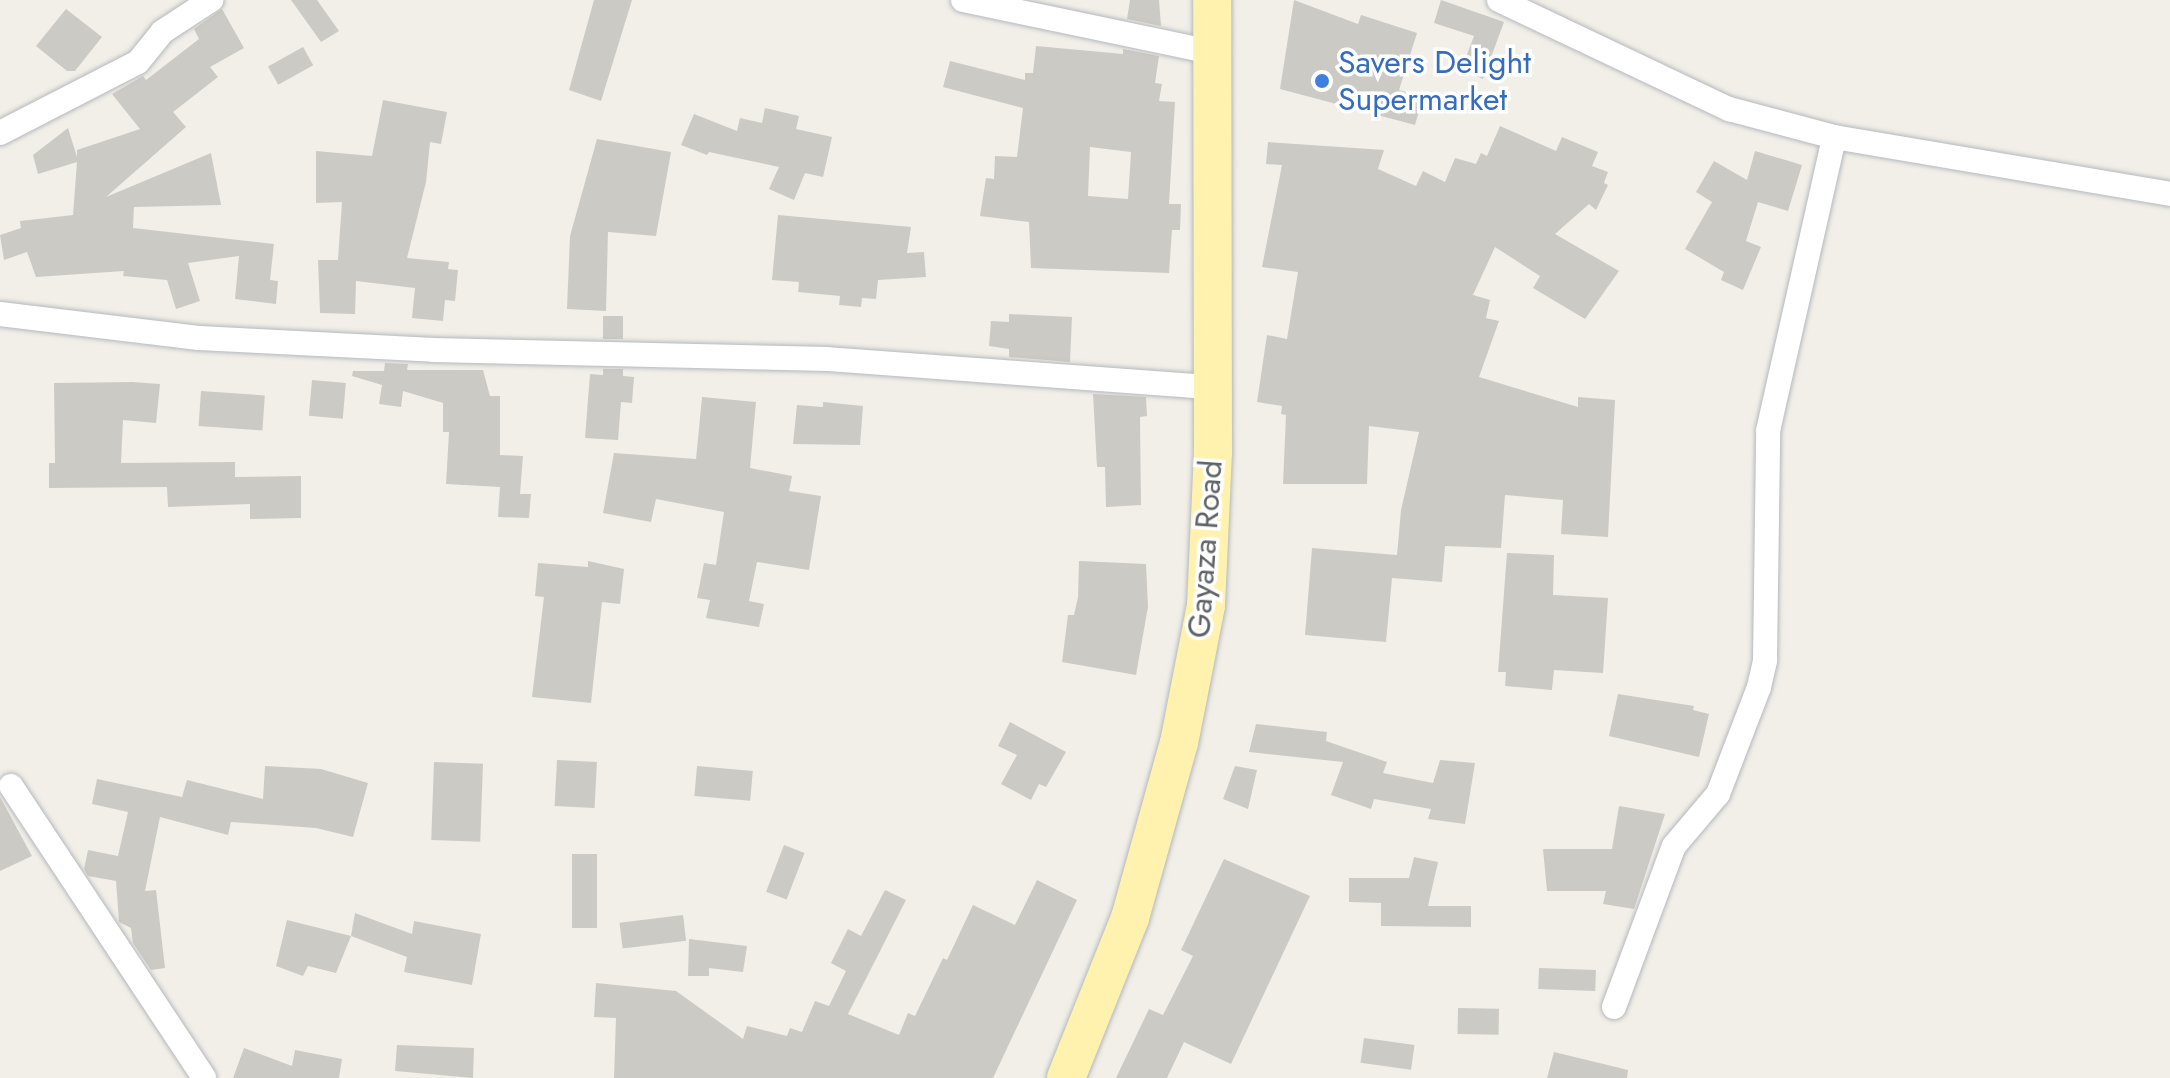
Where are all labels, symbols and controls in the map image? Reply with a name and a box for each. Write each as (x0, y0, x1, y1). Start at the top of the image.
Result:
place label: Savers Delight Supermarket (1338, 44, 1531, 119)
marker: Savers Delight Supermarket (1313, 72, 1331, 90)
street label: Gayaza Road (1180, 459, 1230, 639)

